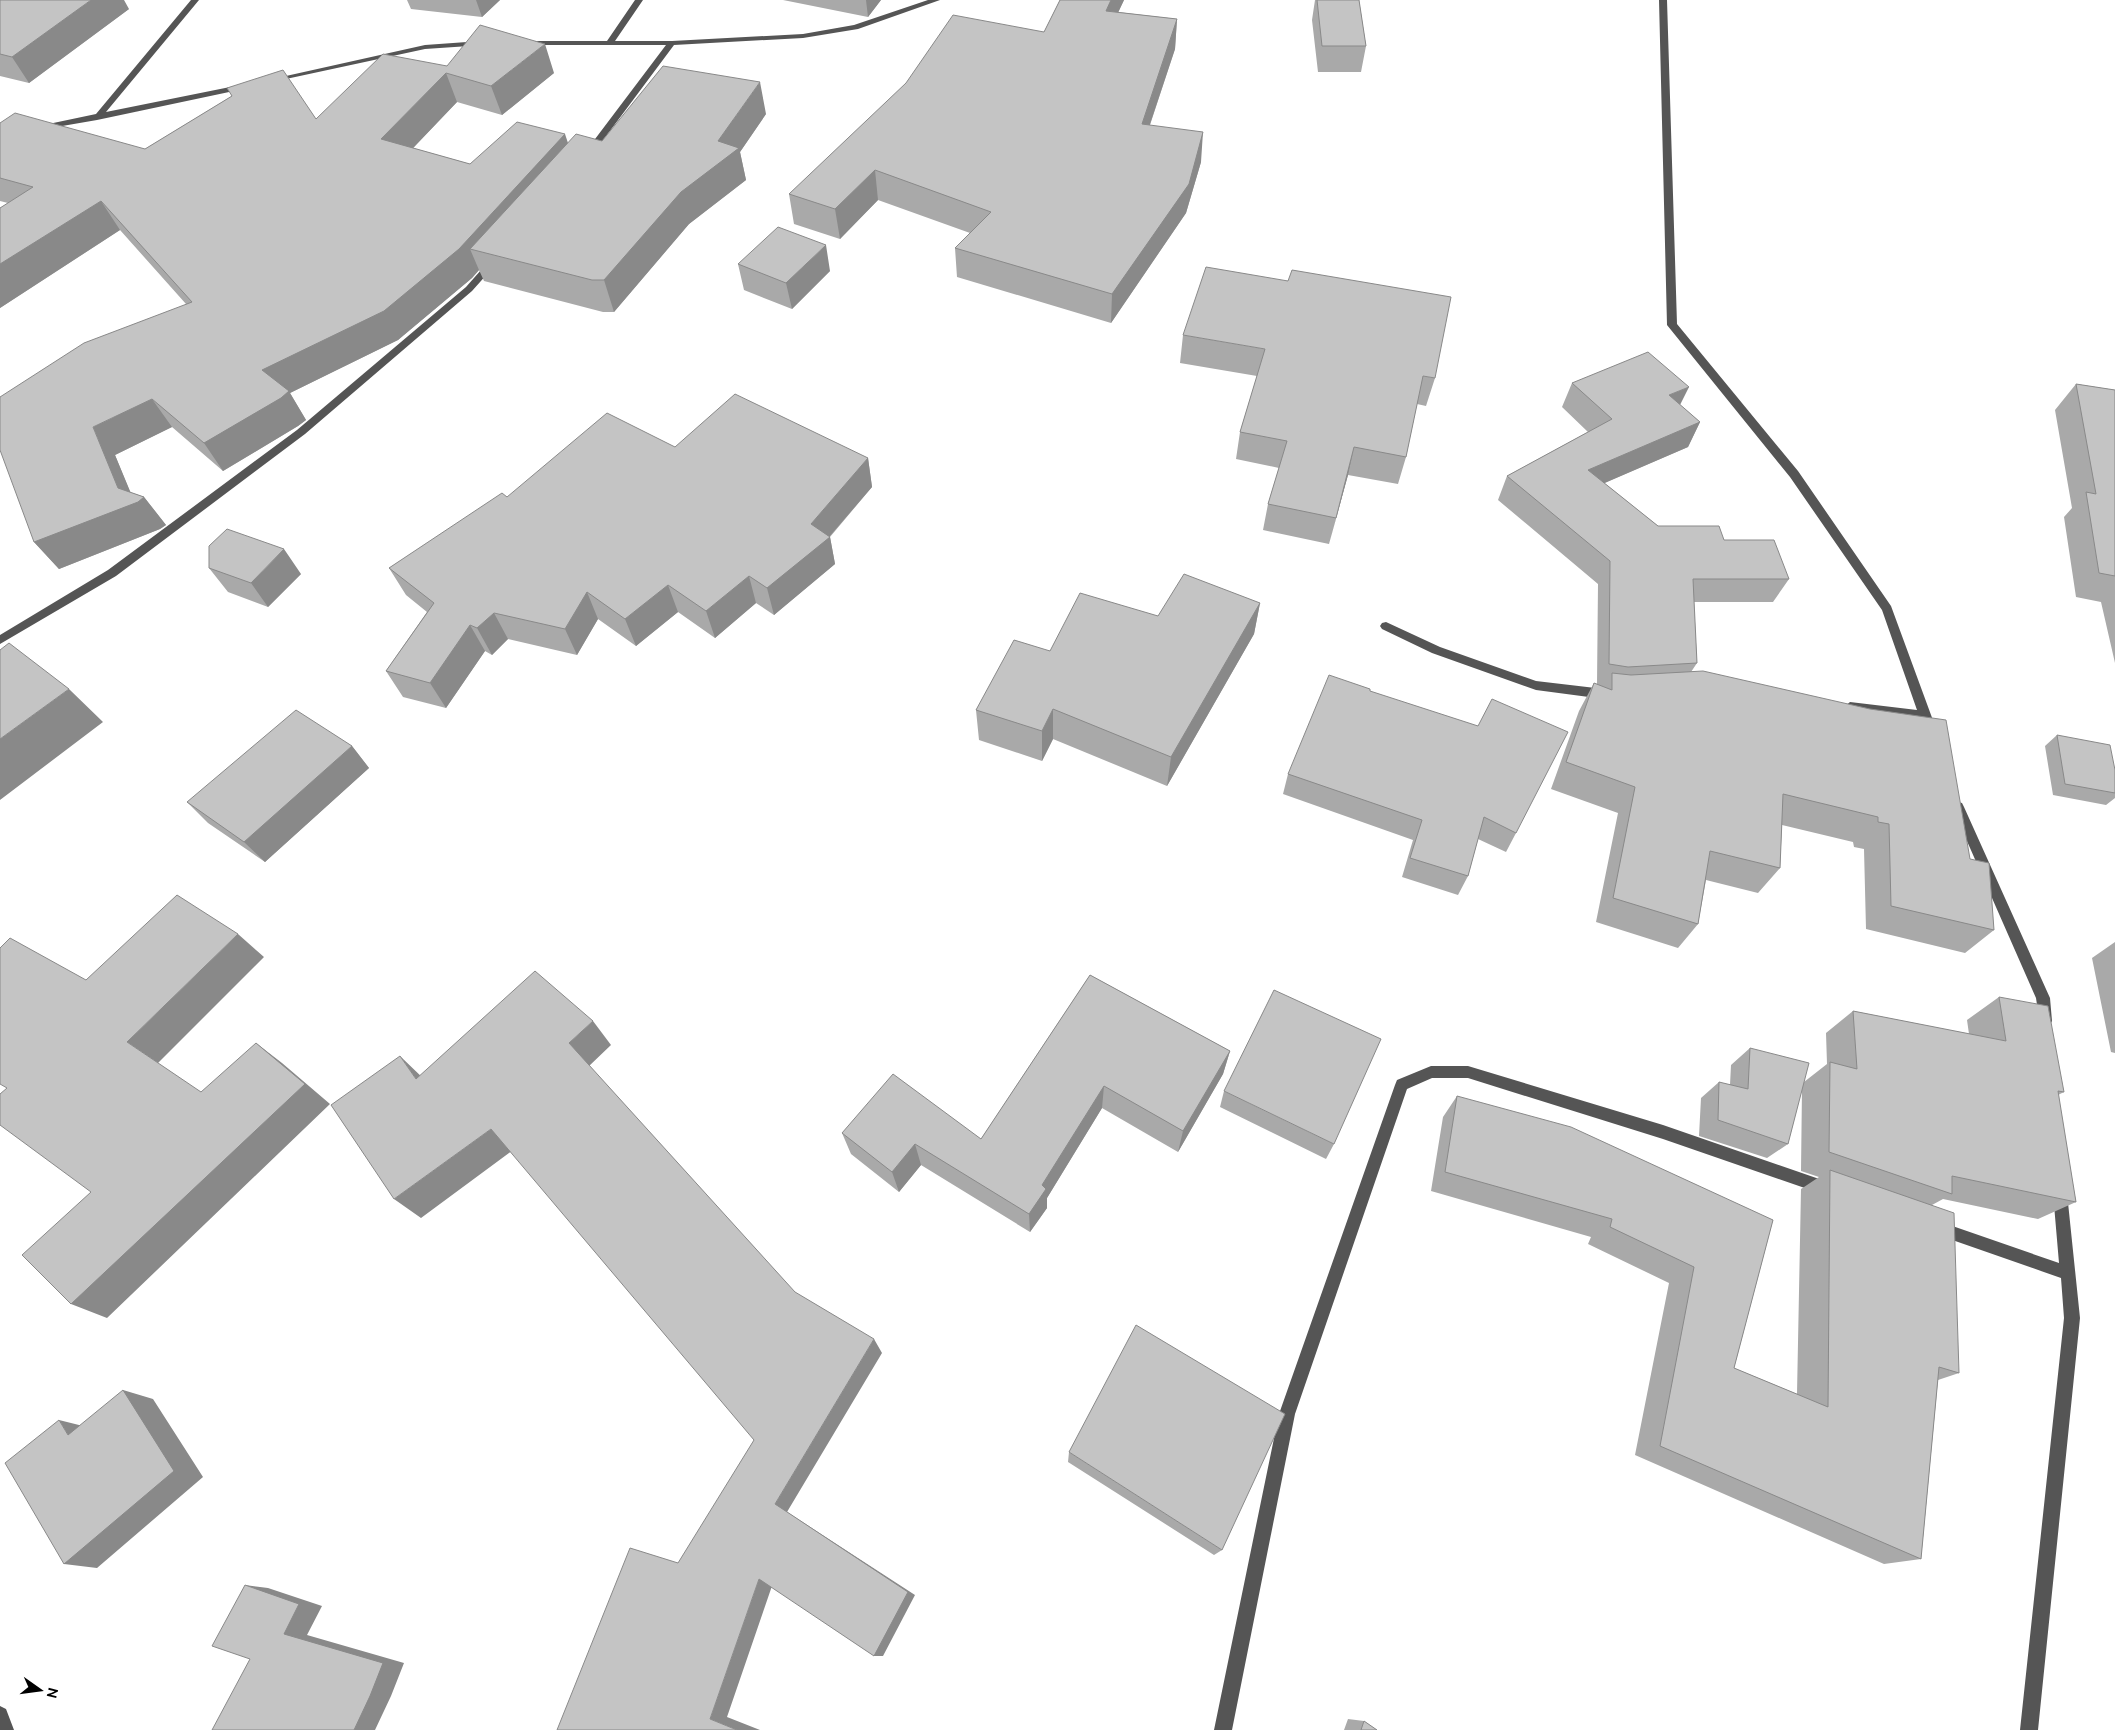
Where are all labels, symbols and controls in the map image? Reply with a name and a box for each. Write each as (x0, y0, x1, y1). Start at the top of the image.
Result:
north arrow (15, 1665, 65, 1715)
text: N (44, 1686, 62, 1700)

